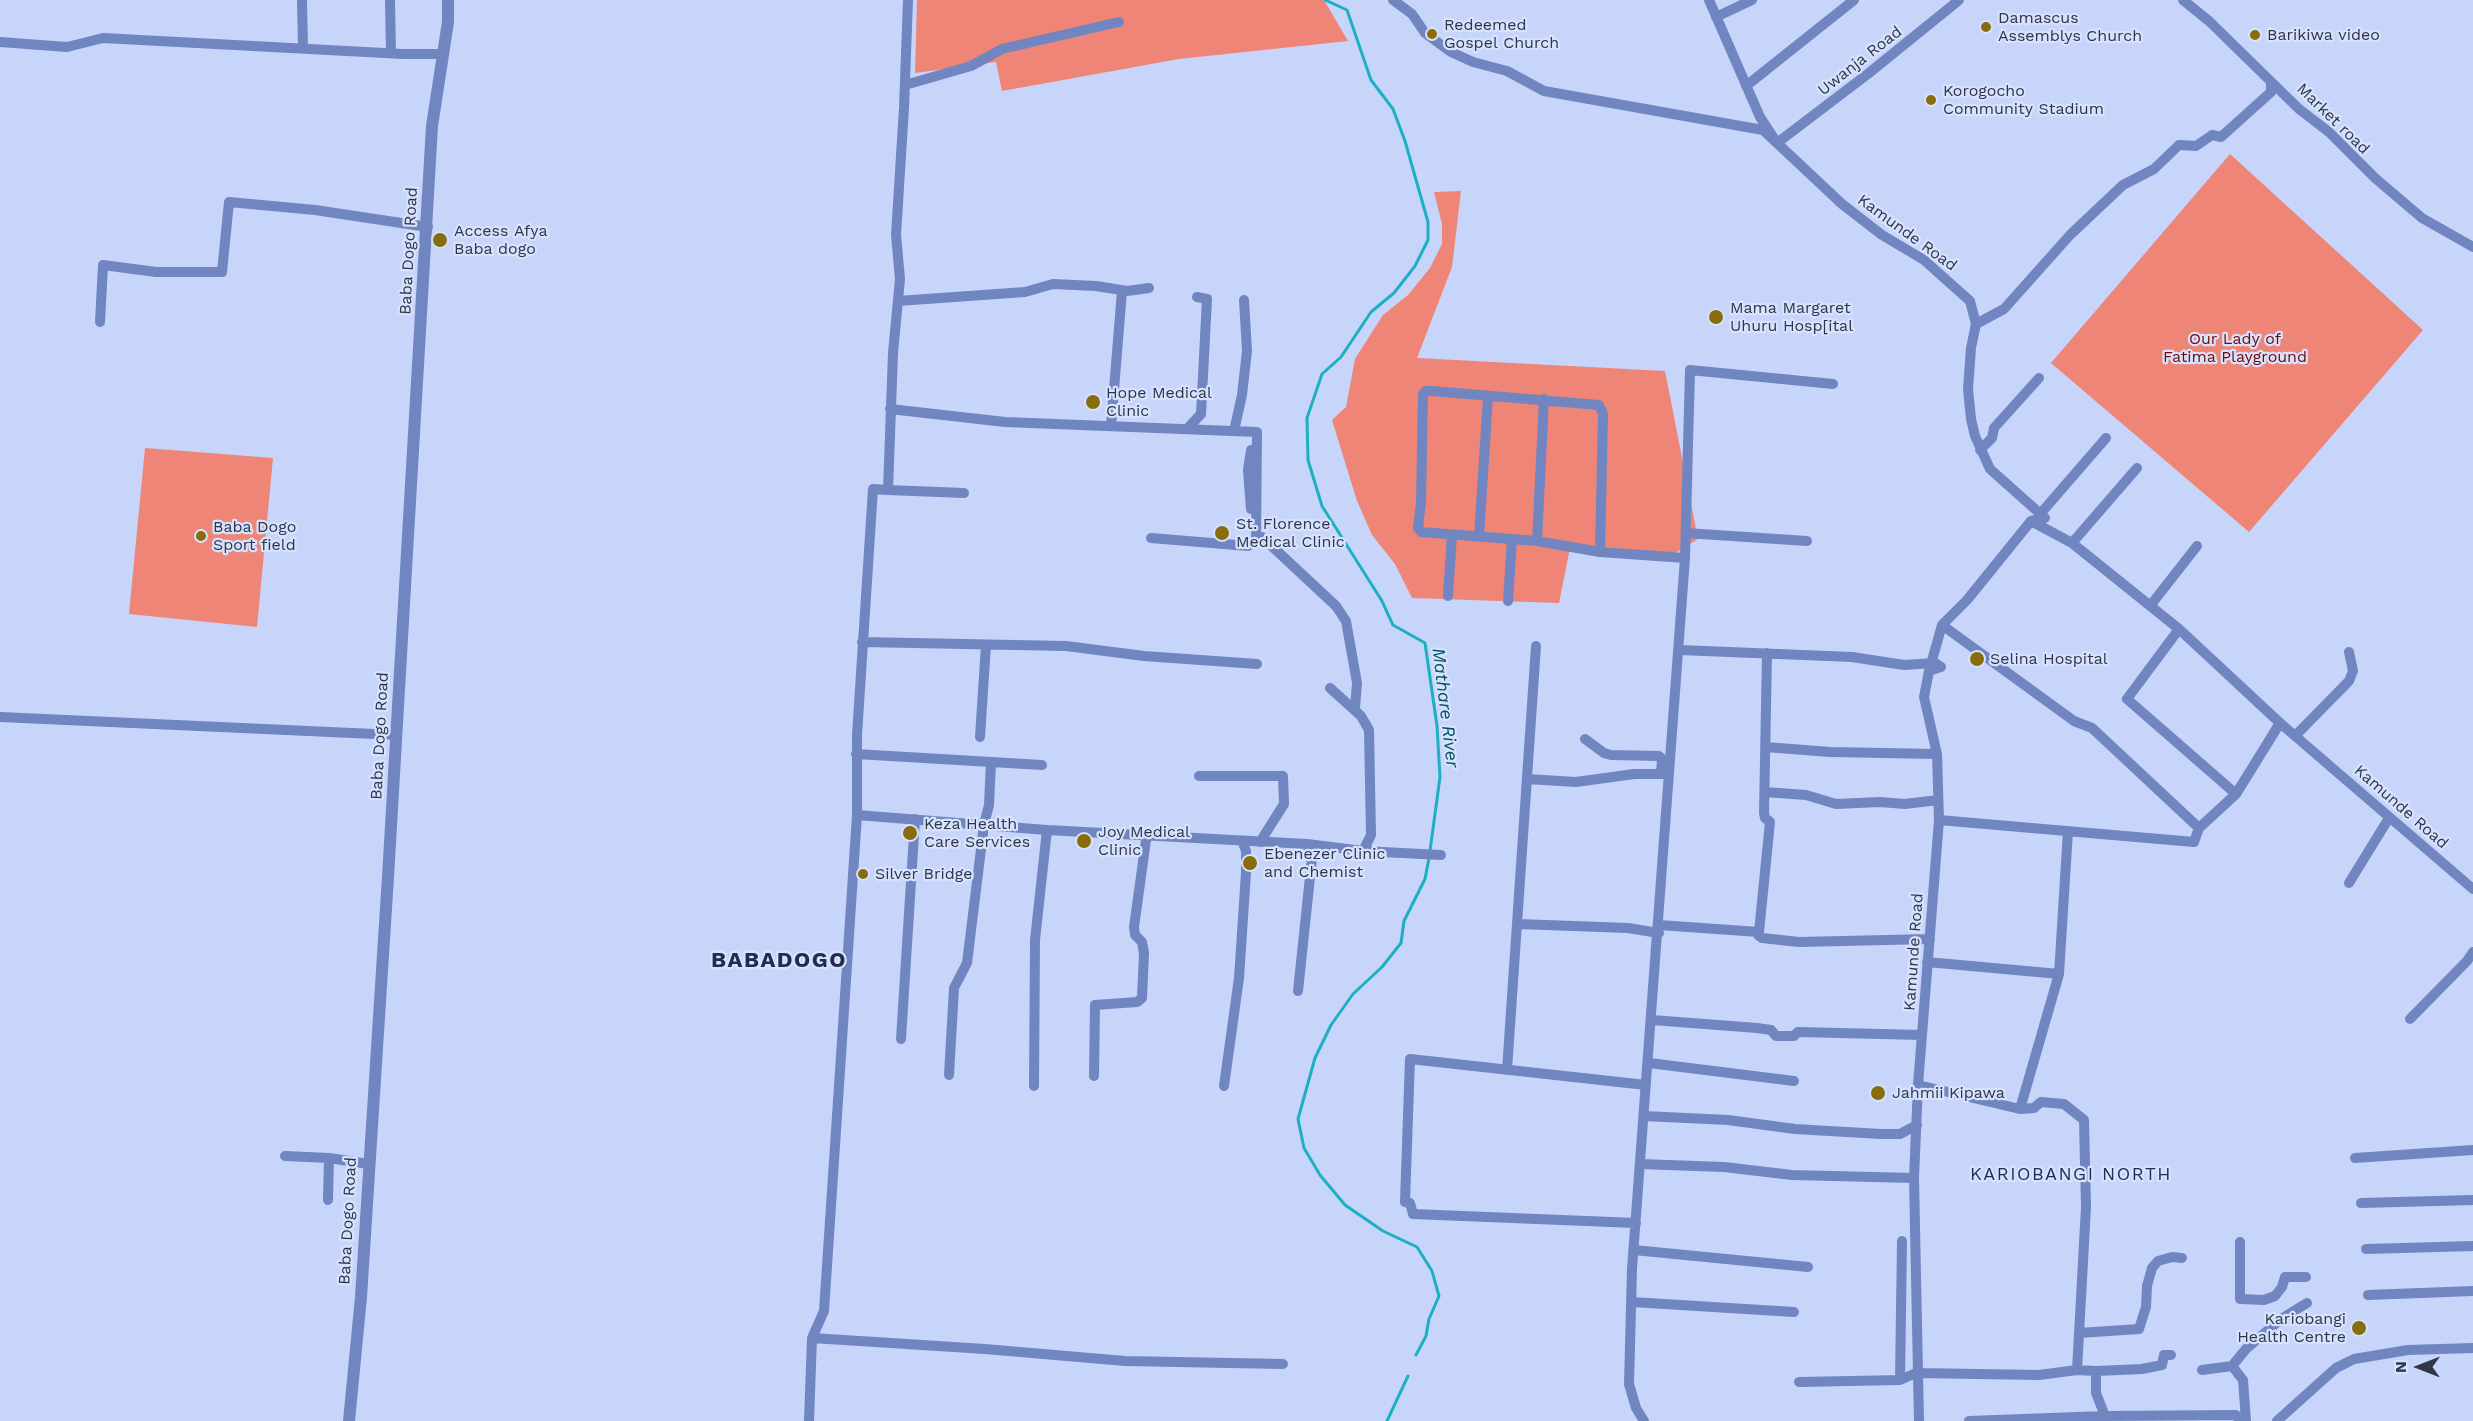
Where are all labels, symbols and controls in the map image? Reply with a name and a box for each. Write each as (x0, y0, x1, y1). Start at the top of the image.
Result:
place label: Damascus Assemblys Church (1998, 8, 2142, 46)
place label: Redeemed Gospel Church (1444, 15, 1559, 53)
marker: Damascus Assemblys Church (1979, 20, 1993, 34)
street label: Uwanja Road (1814, 22, 1906, 100)
place label: Barikiwa video (2267, 25, 2380, 45)
marker: Redeemed Gospel Church (1425, 27, 1439, 41)
marker: Barikiwa video (2248, 28, 2262, 42)
street label: Market road (2293, 79, 2373, 159)
place label: Korogocho Community Stadium (1943, 81, 2104, 119)
marker: Korogocho Community Stadium (1924, 93, 1938, 107)
street label: Baba Dogo Road (396, 187, 422, 315)
street label: Kamunde Road (1854, 191, 1960, 275)
place label: Access Afya Baba dogo (454, 221, 547, 259)
marker: Access Afya Baba dogo (431, 231, 449, 249)
place label: Mama Margaret Uhuru Hosp[ital (1730, 298, 1853, 336)
marker: Mama Margaret Uhuru Hosp[ital (1707, 308, 1725, 326)
park label: Our Lady of Fatima Playground (2163, 329, 2307, 367)
place label: Hope Medical Clinic (1106, 383, 1212, 421)
marker: Hope Medical Clinic (1084, 393, 1102, 411)
place label: St. Florence Medical Clinic (1236, 514, 1345, 552)
place label: Baba Dogo Sport field (213, 517, 296, 555)
marker: St. Florence Medical Clinic (1213, 524, 1231, 542)
marker: Baba Dogo Sport field (194, 529, 208, 543)
water label: Mathare River (1427, 647, 1463, 769)
place label: Selina Hospital (1990, 649, 2108, 669)
marker: Selina Hospital (1968, 650, 1986, 668)
street label: Baba Dogo Road (367, 672, 393, 800)
street label: Kamunde Road (2350, 761, 2452, 853)
place label: Keza Health Care Services (924, 814, 1030, 852)
place label: Joy Medical Clinic (1098, 822, 1190, 860)
marker: Keza Health Care Services (901, 824, 919, 842)
marker: Joy Medical Clinic (1075, 832, 1093, 850)
place label: Ebenezer Clinic and Chemist (1264, 844, 1385, 882)
marker: Ebenezer Clinic and Chemist (1241, 854, 1259, 872)
place label: Silver Bridge (875, 864, 973, 884)
marker: Silver Bridge (856, 867, 870, 881)
street label: Kamunde Road (1900, 892, 1928, 1012)
district label: BABADOGO (711, 948, 847, 974)
place label: Jahmii Kipawa (1892, 1083, 2005, 1103)
marker: Jahmii Kipawa (1869, 1084, 1887, 1102)
street label: Baba Dogo Road (335, 1157, 361, 1285)
district label: KARIOBANGI NORTH (1970, 1164, 2172, 1186)
place label: Kariobangi Health Centre (2237, 1309, 2346, 1347)
marker: Kariobangi Health Centre (2350, 1319, 2368, 1337)
north arrow (2389, 1337, 2449, 1397)
text: N (2391, 1361, 2410, 1373)

